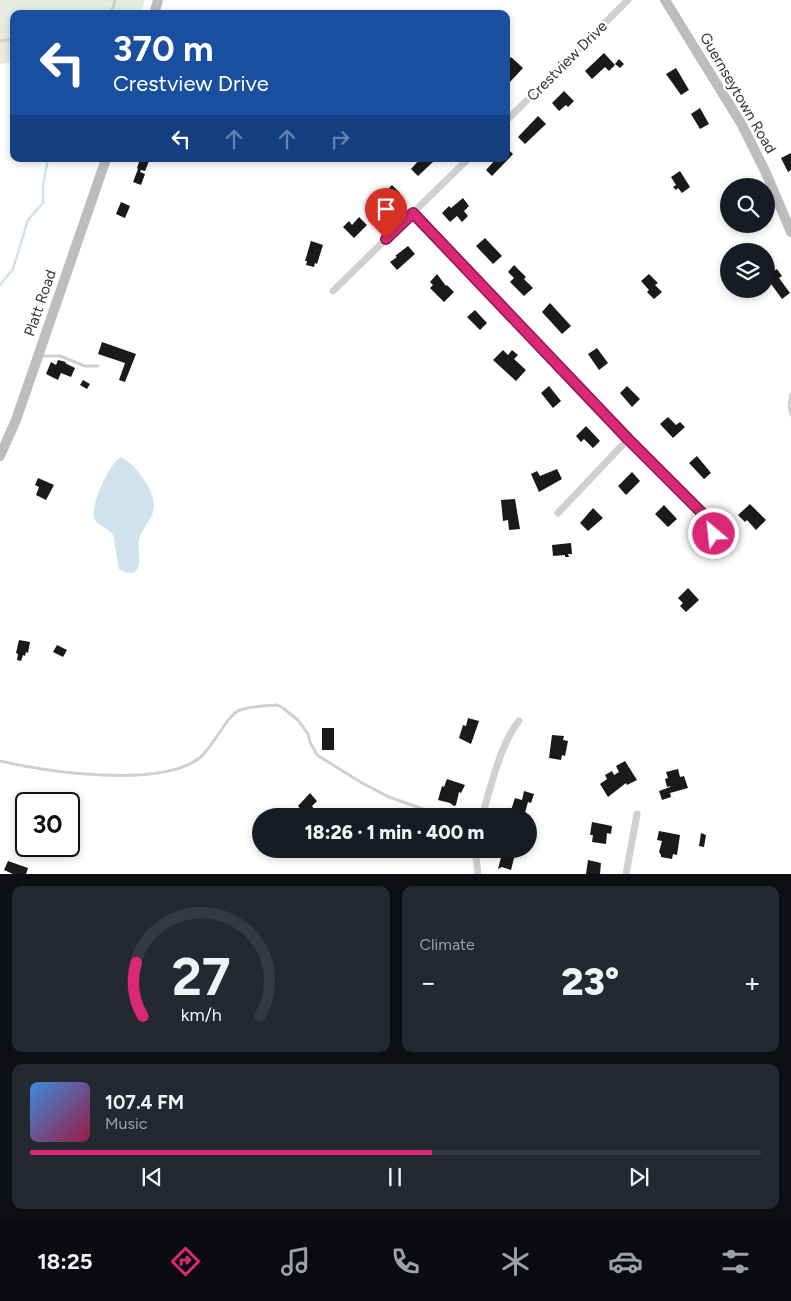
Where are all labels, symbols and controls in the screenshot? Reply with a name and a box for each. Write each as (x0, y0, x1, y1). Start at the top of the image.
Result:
street label: Crestview Drive (523, 17, 611, 105)
text: 370 m (113, 28, 213, 70)
street label: Guernseytown Road (696, 29, 780, 157)
icon: left (30, 30, 95, 95)
text: Crestview Drive (113, 70, 269, 97)
icon: left (167, 125, 195, 153)
icon: ahead (220, 125, 248, 153)
icon: ahead (273, 125, 301, 153)
icon: right (326, 125, 354, 153)
map controls (720, 178, 775, 298)
button: search (720, 178, 775, 233)
pin (365, 188, 407, 239)
icon: arrive (372, 195, 400, 223)
button: layers (720, 243, 775, 298)
street label: Platt Road (20, 267, 60, 339)
position arrow (687, 507, 739, 559)
speed limit sign: 30 (15, 792, 80, 857)
text: 18:26 · 1 min · 400 m (305, 821, 484, 844)
text: Climate (420, 935, 475, 954)
text: 27 (171, 946, 230, 1008)
text: 23° (561, 959, 619, 1005)
text: − (420, 965, 437, 999)
text: + (744, 965, 761, 999)
text: km/h (180, 1004, 221, 1025)
text: 107.4 FM (105, 1091, 184, 1114)
text: Music (105, 1114, 147, 1133)
icon: previous (138, 1163, 166, 1191)
icon: pause (381, 1163, 409, 1191)
icon: next (625, 1163, 653, 1191)
icon: directions (168, 1244, 203, 1279)
icon: music (278, 1244, 313, 1279)
icon: phone (388, 1244, 423, 1279)
icon: climate (498, 1244, 533, 1279)
icon: car (608, 1244, 643, 1279)
icon: filters (718, 1244, 753, 1279)
text: 18:25 (38, 1248, 92, 1275)

